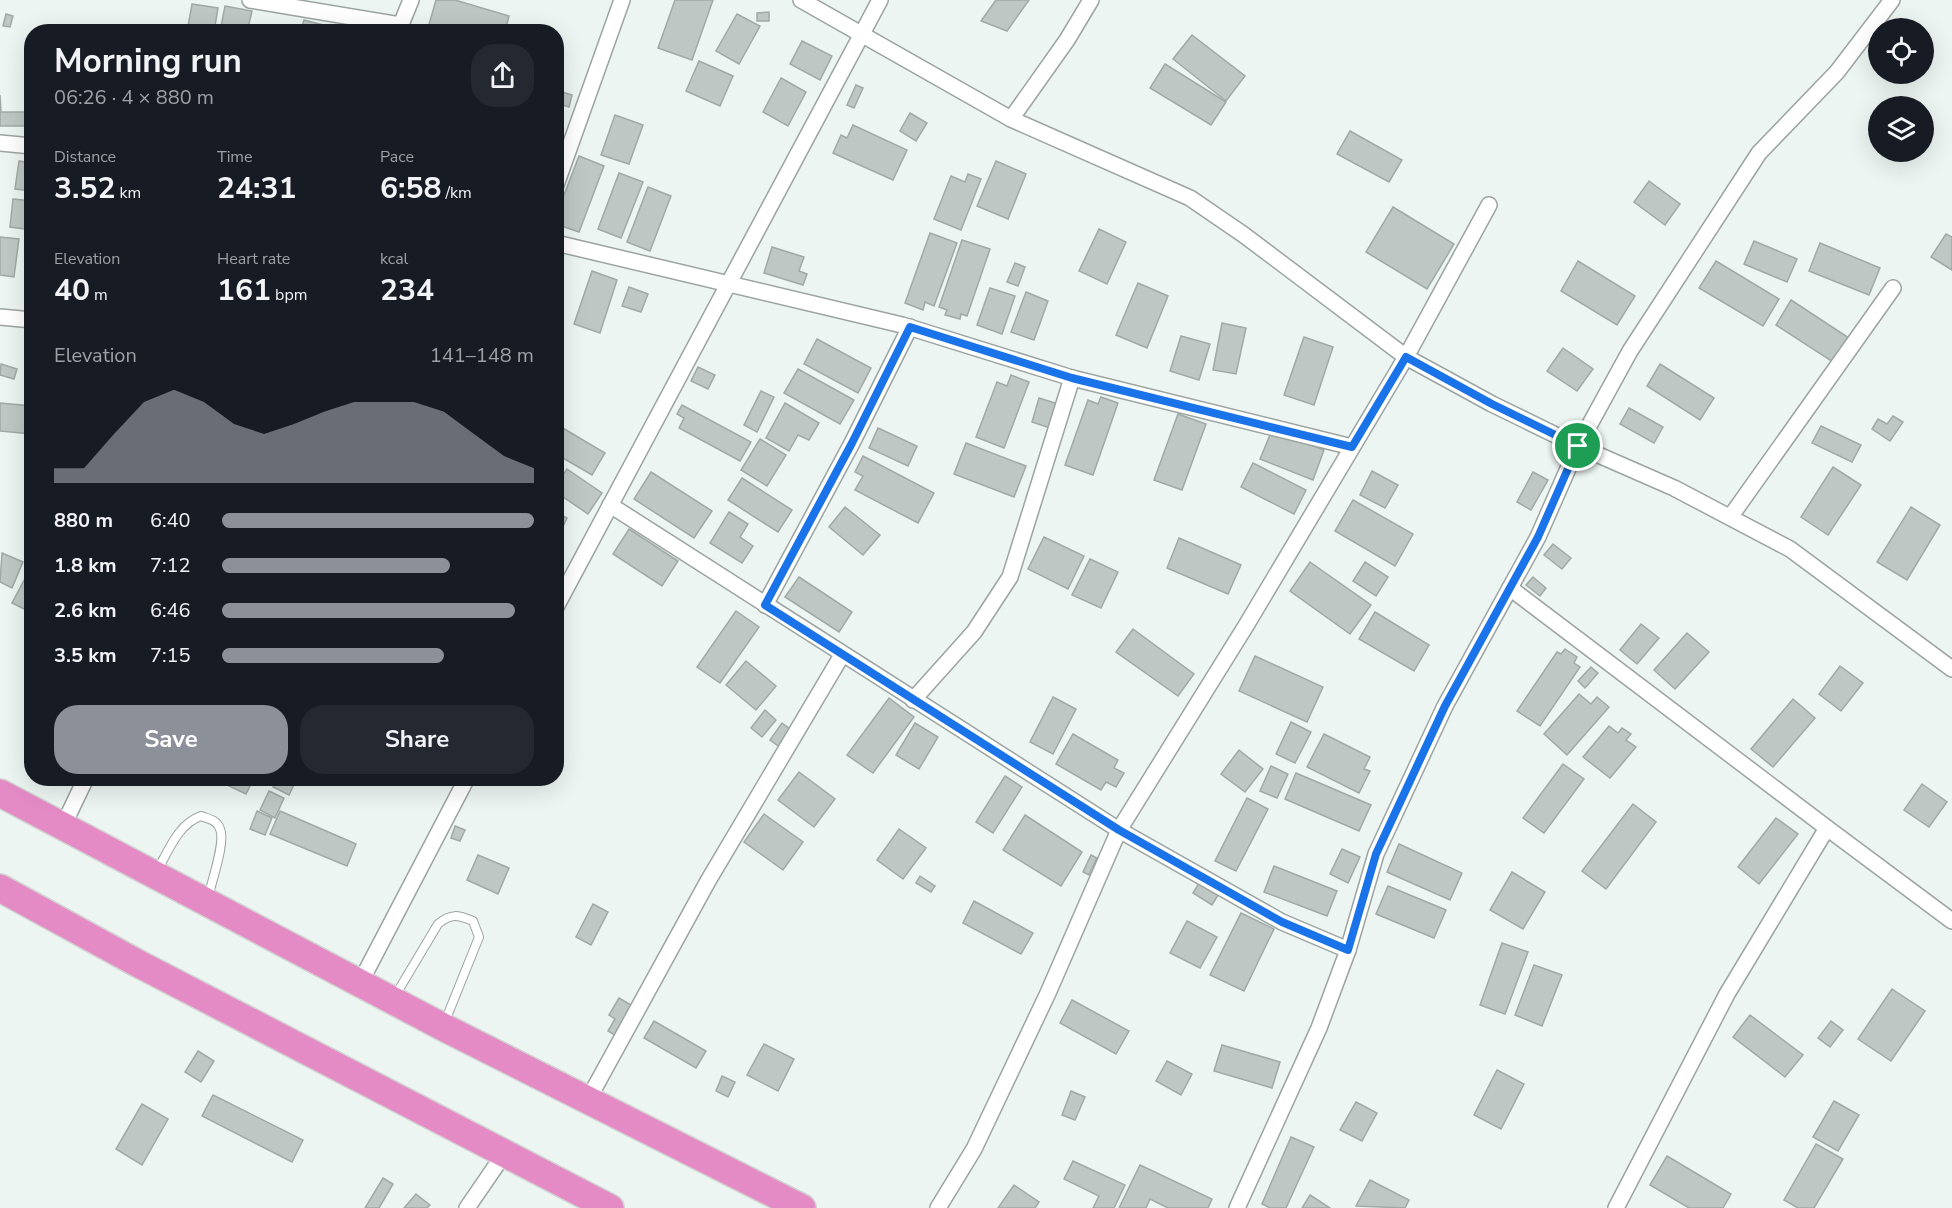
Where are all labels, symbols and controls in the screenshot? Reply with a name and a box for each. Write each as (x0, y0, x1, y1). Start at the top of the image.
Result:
map controls (1868, 18, 1934, 162)
button: locate (1868, 18, 1934, 84)
text: Morning run (54, 39, 242, 84)
button: share (471, 44, 534, 107)
text: 06:26 · 4 × 880 m (54, 84, 214, 111)
button: layers (1868, 96, 1934, 162)
text: Distance (54, 146, 116, 168)
text: Time (217, 146, 253, 168)
text: Pace (380, 146, 414, 168)
text: 3.52 (54, 168, 115, 209)
text: 24:31 (217, 168, 296, 209)
text: 6:58 (380, 168, 441, 209)
text: km (115, 182, 141, 204)
text: /km (441, 182, 472, 204)
text: Elevation (54, 248, 120, 270)
text: Heart rate (217, 248, 290, 270)
text: kcal (380, 248, 408, 270)
text: 40 (54, 270, 90, 311)
text: 161 (217, 270, 271, 311)
text: 234 (380, 270, 434, 311)
text: m (90, 284, 108, 306)
text: bpm (271, 284, 307, 306)
text: Elevation (54, 342, 137, 369)
text: 141–148 m (430, 342, 534, 369)
pin (1552, 420, 1603, 471)
icon: arrive (1561, 429, 1594, 462)
text: 880 m (54, 507, 113, 534)
text: 6:40 (150, 507, 191, 534)
text: 1.8 km (54, 552, 117, 579)
text: 7:12 (150, 552, 191, 579)
text: 2.6 km (54, 597, 117, 624)
text: 6:46 (150, 597, 191, 624)
text: 3.5 km (54, 642, 117, 669)
text: 7:15 (150, 642, 191, 669)
button: Save (54, 705, 288, 774)
button: Share (300, 705, 534, 774)

